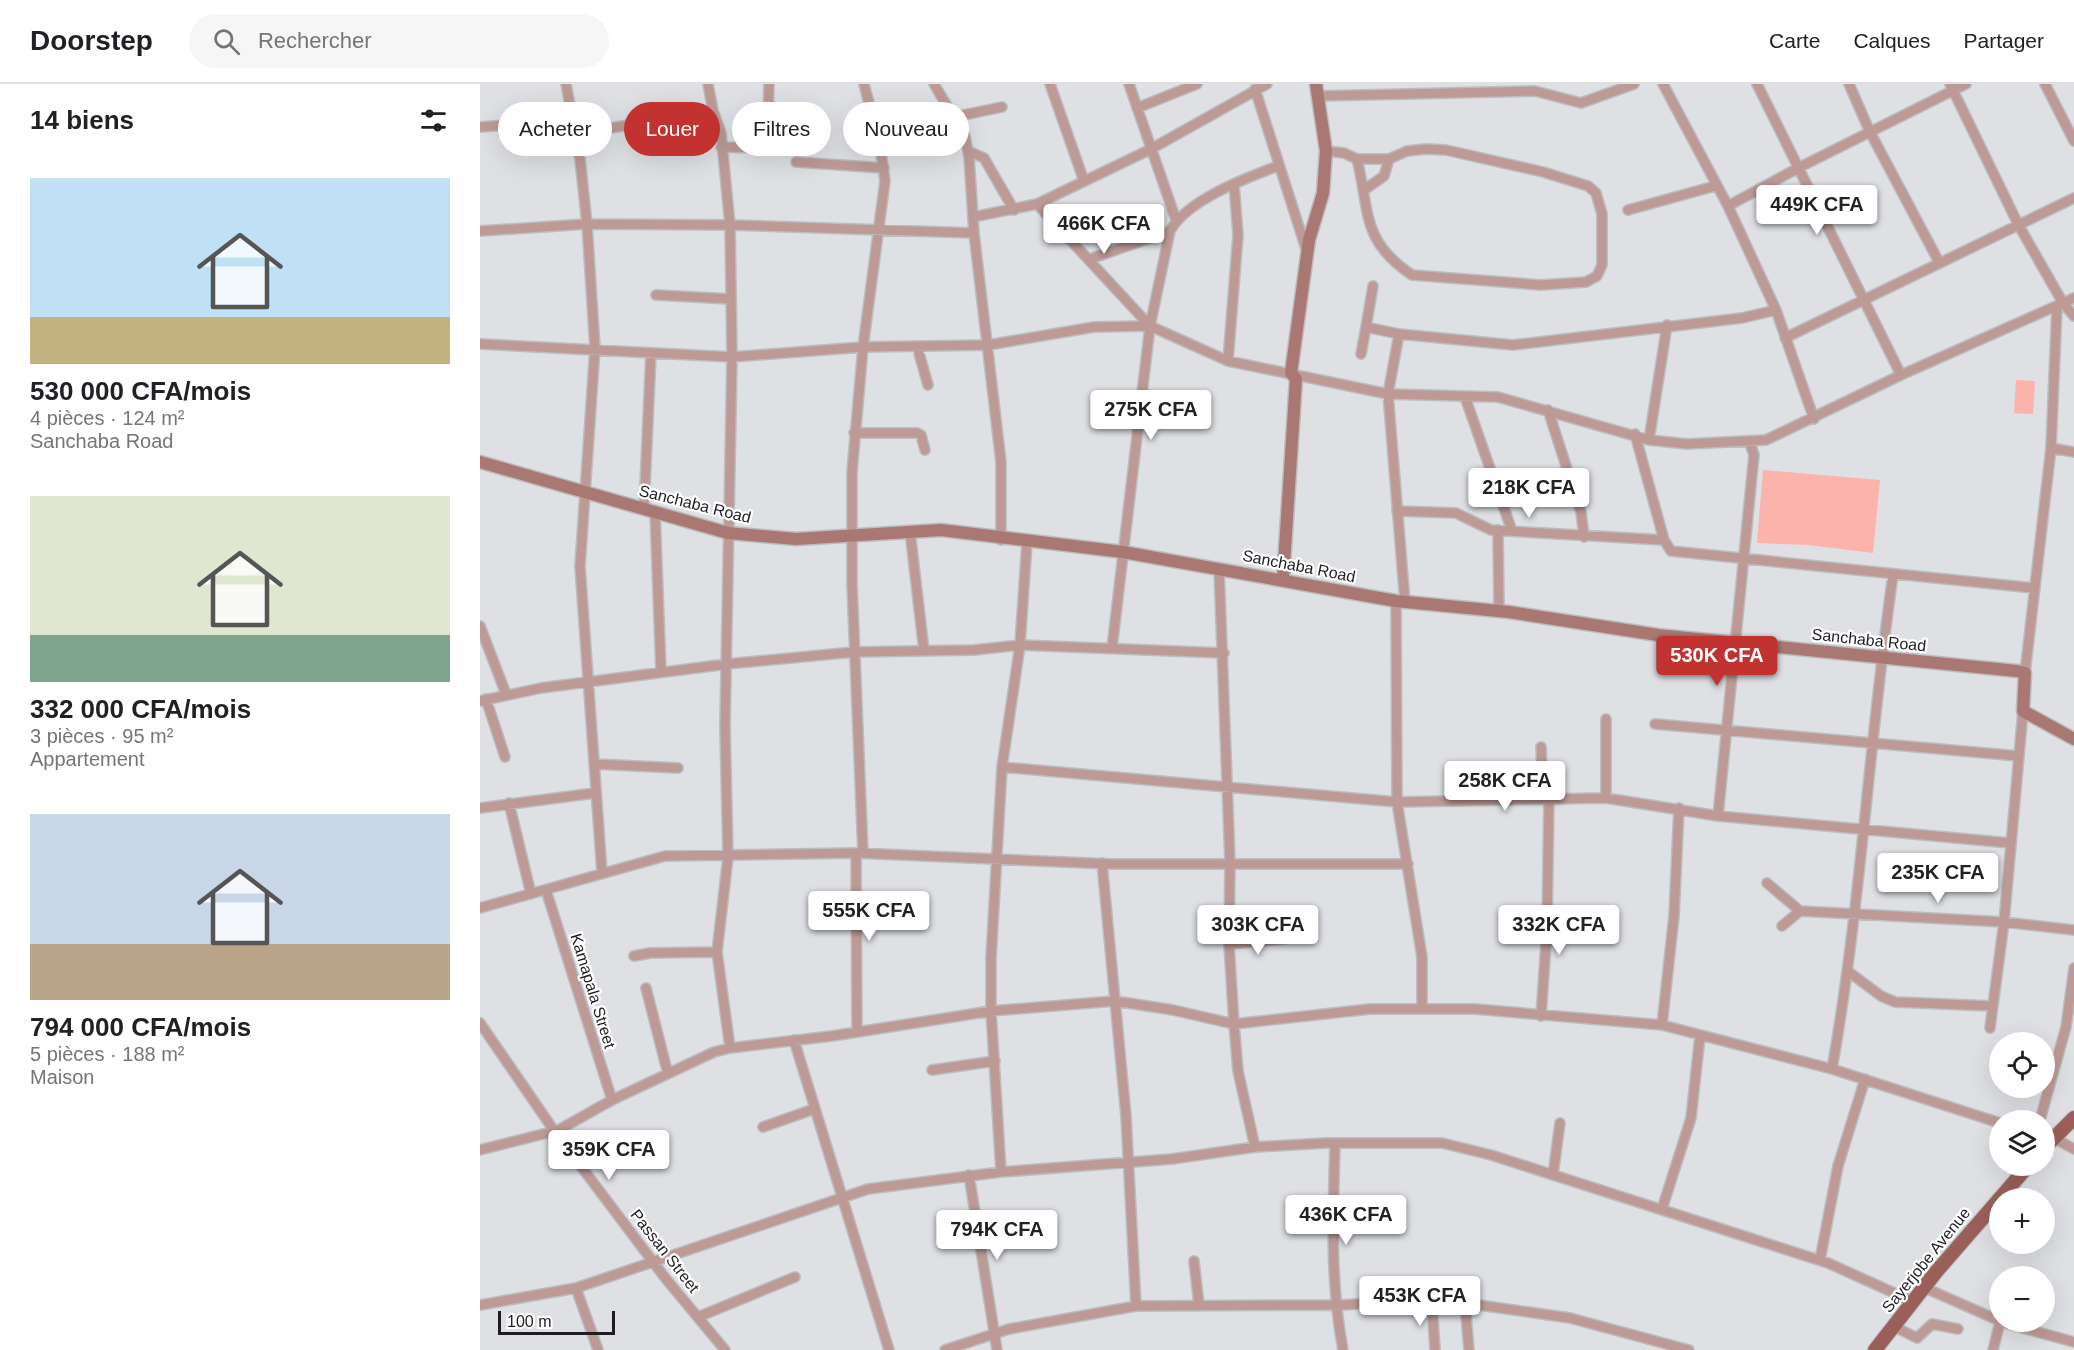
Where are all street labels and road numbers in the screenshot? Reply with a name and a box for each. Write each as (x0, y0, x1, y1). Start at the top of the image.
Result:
street label: Sanchaba Road (637, 482, 753, 526)
street label: Sanchaba Road (1241, 547, 1357, 585)
street label: Sanchaba Road (1811, 626, 1927, 654)
street label: Kamapala Street (567, 932, 619, 1051)
street label: Sayerjobe Avenue (1879, 1204, 1973, 1316)
street label: Passan Street (627, 1206, 703, 1296)

